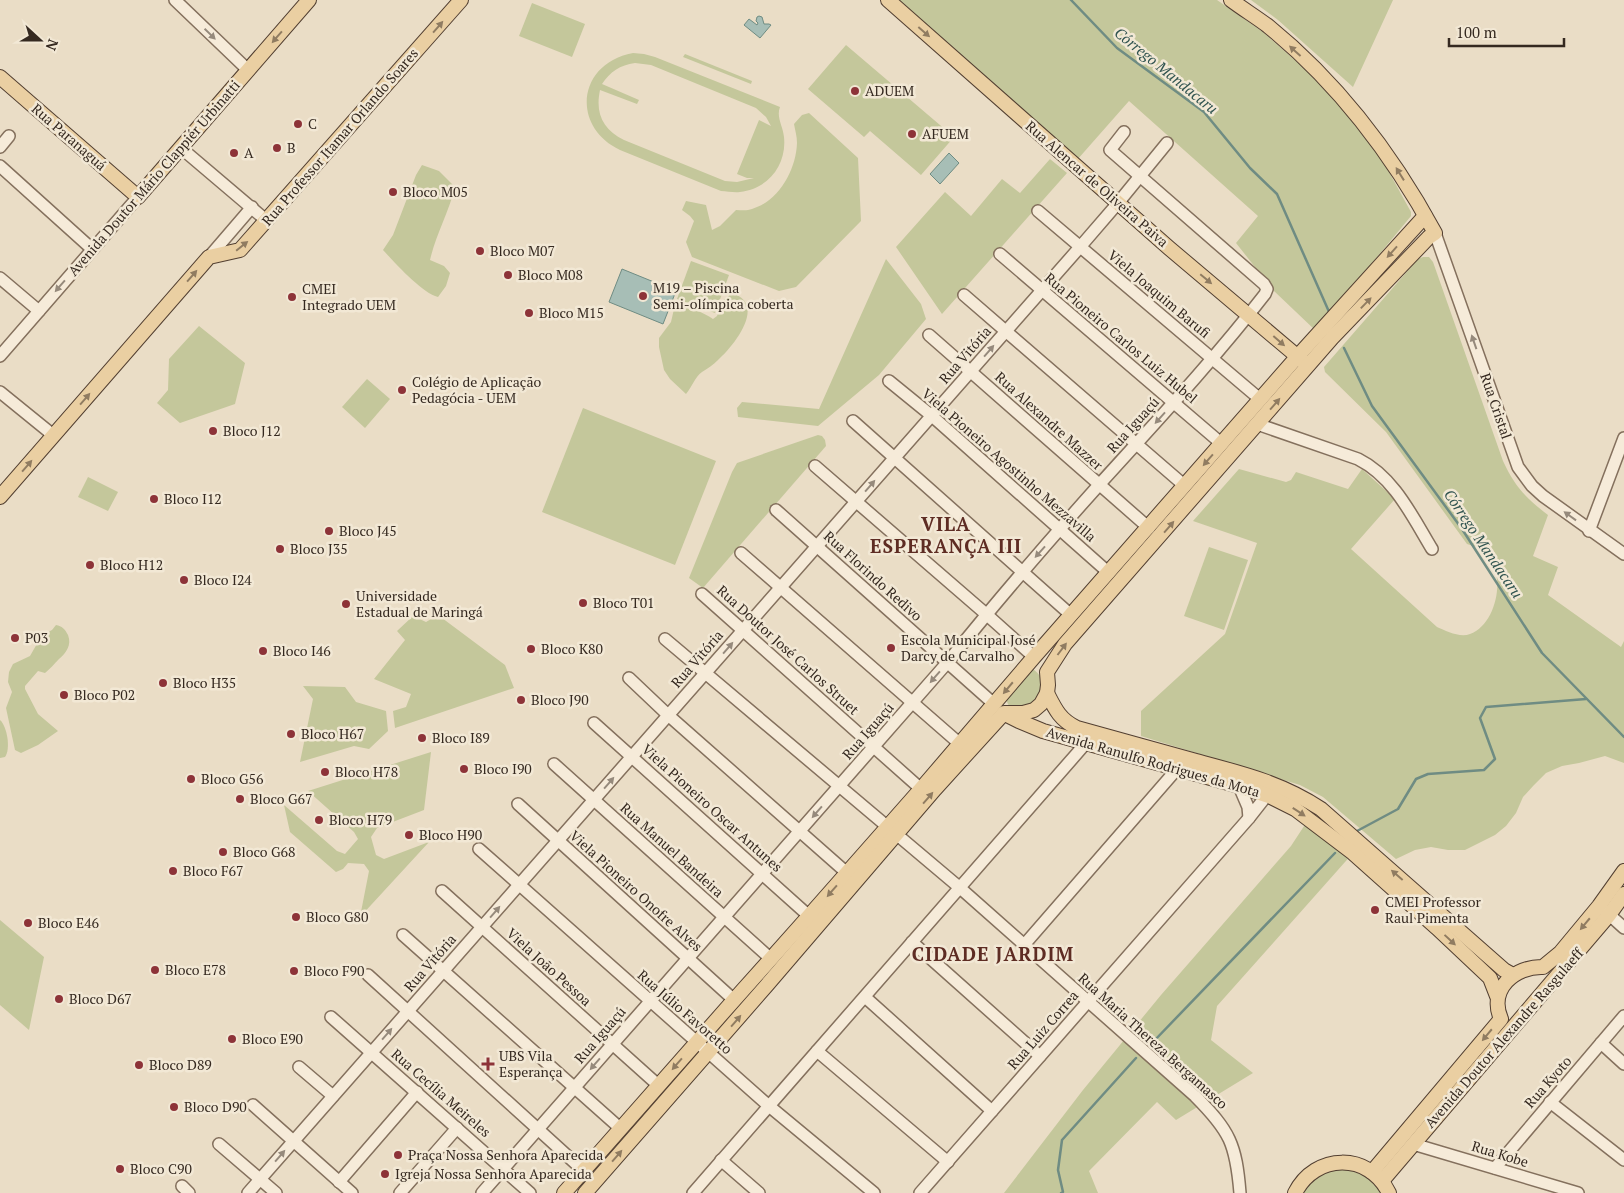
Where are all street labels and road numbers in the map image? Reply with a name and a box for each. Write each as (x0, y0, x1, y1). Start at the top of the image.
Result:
street label: Rua Professor Itamar Orlando Soares (257, 44, 422, 229)
street label: Avenida Doutor Mário Clappiér Urbinatti (63, 76, 244, 280)
street label: Rua Paranaguá (28, 99, 111, 174)
street label: Rua Alencar de Oliveira Paiva (1022, 116, 1173, 251)
street label: Viela Joaquim Barufi (1104, 245, 1214, 342)
street label: Rua Pioneiro Carlos Luiz Hubel (1041, 268, 1202, 407)
street label: Rua Vitória (934, 322, 995, 387)
street label: Rua Alexandre Mazzer (991, 367, 1108, 475)
street label: Rua Cristal (1476, 370, 1517, 441)
street label: Viela Pioneiro Agostinho Mezzavilla (918, 384, 1101, 546)
street label: Rua Iguaçú (1102, 393, 1163, 457)
street label: Rua Florindo Redivo (820, 526, 927, 625)
street label: Rua Doutor José Carlos Struet (713, 581, 864, 719)
street label: Rua Vitória (666, 626, 727, 691)
street label: Rua Iguaçú (838, 698, 898, 763)
street label: Avenida Ranulfo Rodrigues da Mota (1044, 722, 1262, 801)
street label: Viela Pioneiro Oscar Antunes (638, 739, 787, 876)
street label: Rua Manuel Bandeira (617, 798, 728, 901)
street label: Viela Pioneiro Onofre Alves (566, 826, 707, 955)
street label: Viela João Pessoa (503, 923, 596, 1010)
street label: Rua Vitória (399, 930, 460, 995)
street label: Avenida Doutor Alexandre Rasgulaeff (1420, 943, 1588, 1132)
street label: Rua Júlio Favoretto (634, 965, 737, 1058)
street label: Rua Maria Thereza Bergamasco (1075, 968, 1232, 1113)
street label: Rua Luiz Correa (1003, 986, 1082, 1073)
street label: Rua Iguaçú (570, 1002, 630, 1067)
street label: Rua Cecília Meireles (388, 1044, 495, 1141)
street label: Rua Kyoto (1520, 1051, 1576, 1112)
street label: Rua Kobe (1470, 1136, 1531, 1171)

